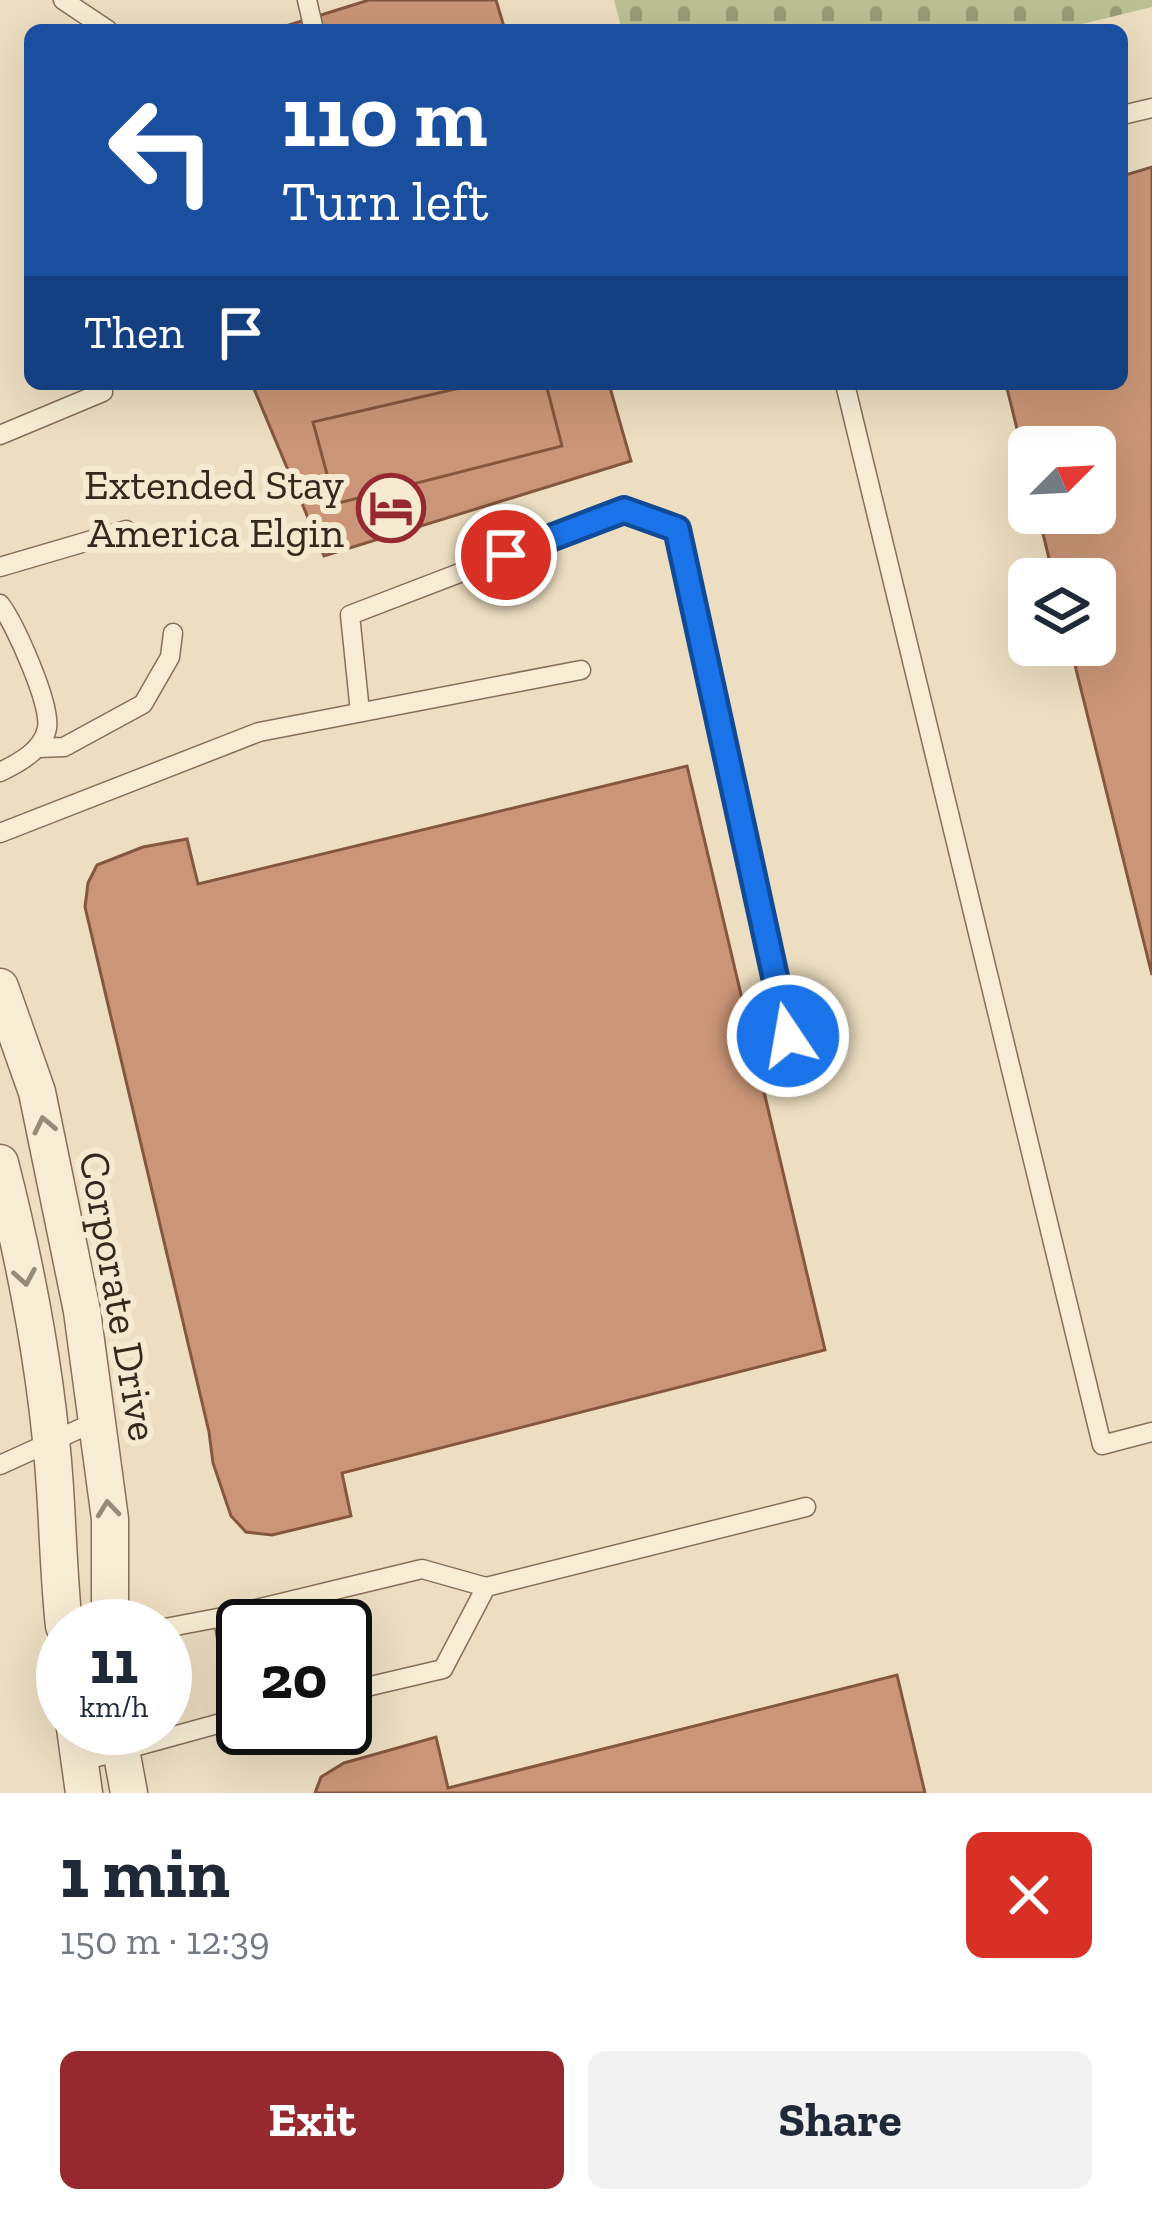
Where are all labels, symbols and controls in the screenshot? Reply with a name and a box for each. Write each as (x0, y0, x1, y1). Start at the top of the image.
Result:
text: 110 m (282, 67, 488, 168)
icon: left (84, 72, 240, 228)
text: Turn left (282, 169, 489, 234)
icon: arrive (208, 300, 274, 366)
text: Then (84, 306, 184, 360)
north arrow (1008, 426, 1116, 534)
map controls (1008, 426, 1116, 666)
place label: Extended Stay America Elgin (84, 459, 345, 558)
hotel icon: Extended Stay America Elgin (356, 473, 426, 543)
pin (455, 504, 557, 606)
icon: arrive (473, 522, 539, 588)
button: layers (1008, 558, 1116, 666)
position arrow (725, 973, 851, 1099)
one-way arrow (32, 1115, 57, 1135)
street label: Corporate Drive (68, 1147, 170, 1445)
one-way arrow (11, 1267, 37, 1287)
one-way arrow (96, 1499, 121, 1518)
speed limit sign: 20 (216, 1599, 372, 1755)
text: 11 (90, 1626, 138, 1698)
text: km/h (80, 1689, 148, 1725)
text: 1 min (60, 1829, 230, 1915)
button: close (966, 1832, 1092, 1958)
text: 150 m · 12:39 (60, 1917, 270, 1964)
button: Exit (60, 2051, 564, 2189)
button: Share (588, 2051, 1092, 2189)

